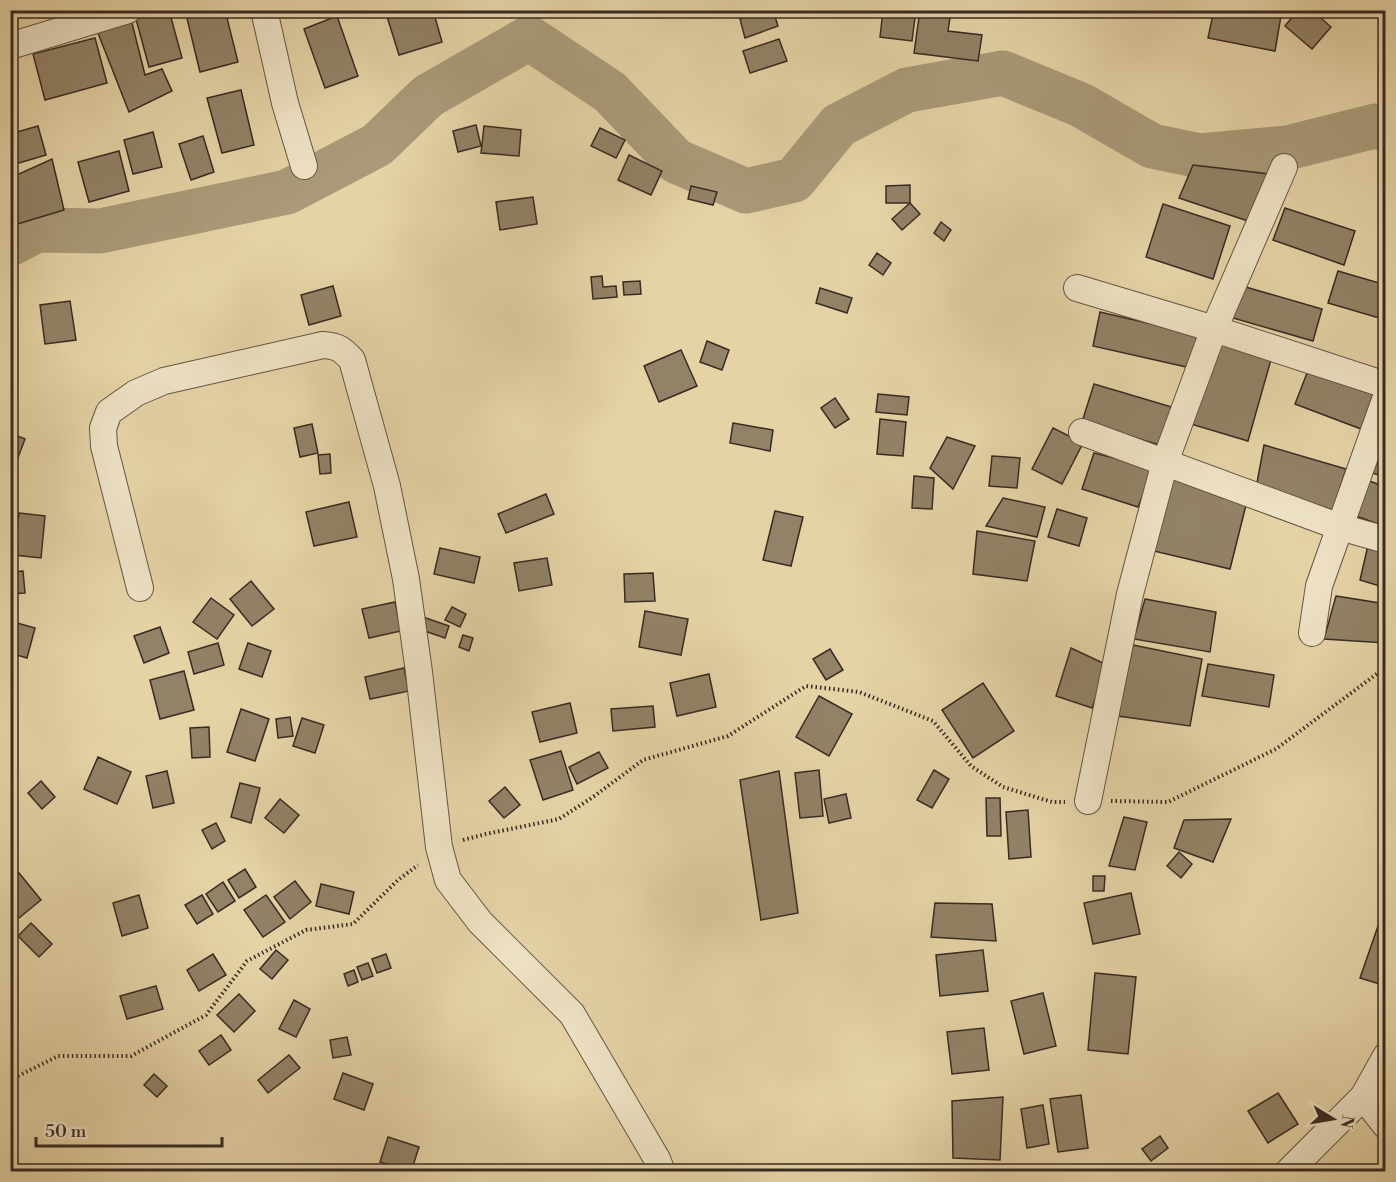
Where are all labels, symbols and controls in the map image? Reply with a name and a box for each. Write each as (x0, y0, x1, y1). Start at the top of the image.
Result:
north arrow (1303, 1089, 1363, 1149)
scale bar (36, 1110, 222, 1148)
text: N (1336, 1114, 1358, 1130)
text: 50 m (45, 1120, 87, 1143)

